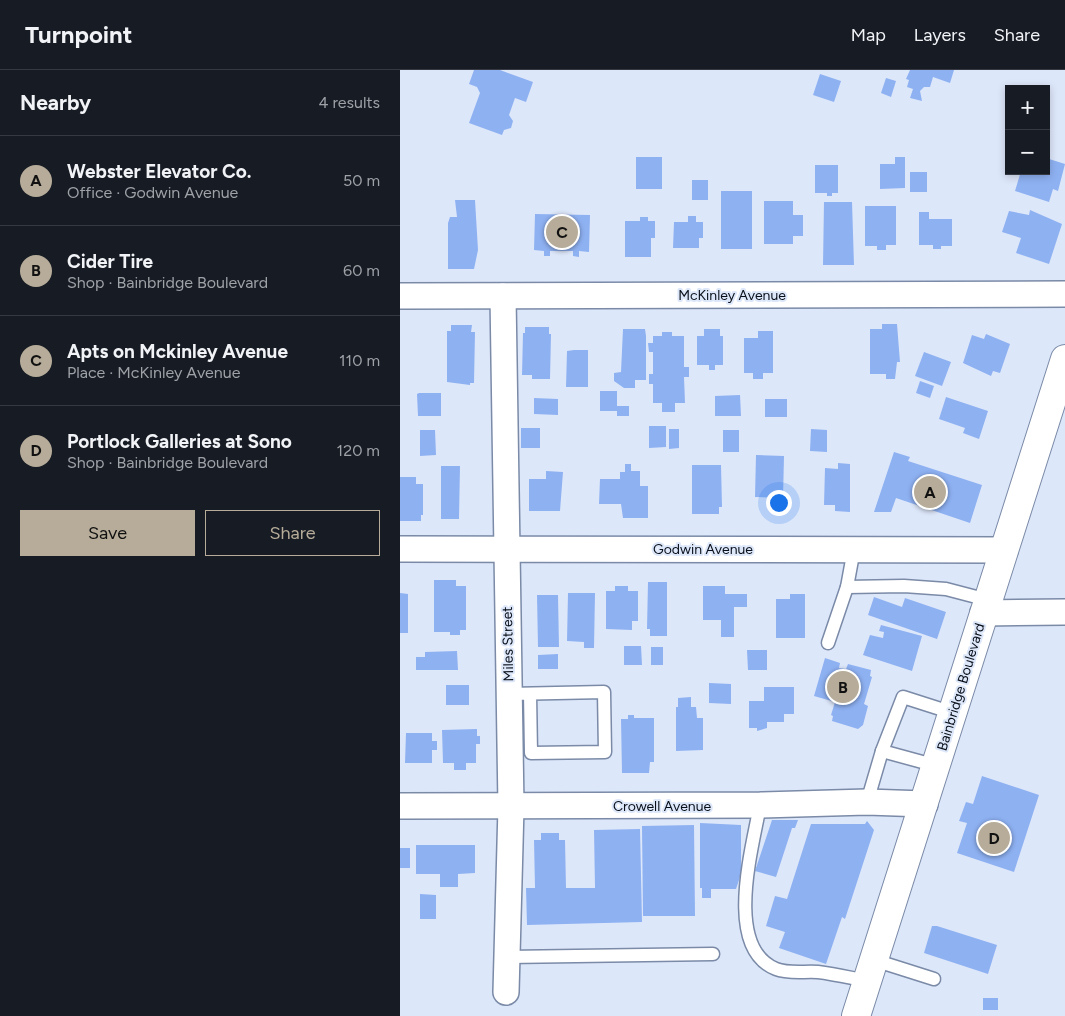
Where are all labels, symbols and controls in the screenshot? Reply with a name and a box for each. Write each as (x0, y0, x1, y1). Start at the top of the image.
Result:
text: Turnpoint (25, 20, 132, 49)
text: Map (851, 24, 886, 46)
text: Layers (914, 24, 966, 46)
text: Share (994, 24, 1040, 46)
map controls (1005, 85, 1050, 175)
button: + (1005, 85, 1050, 130)
text: Nearby (20, 90, 91, 115)
text: 4 results (319, 93, 380, 112)
button: − (1005, 130, 1050, 175)
text: Webster Elevator Co. (67, 160, 251, 183)
text: A (30, 171, 42, 190)
text: 50 m (343, 171, 380, 190)
text: Office · Godwin Avenue (67, 183, 238, 202)
pin: C (546, 213, 578, 251)
text: Cider Tire (67, 250, 153, 273)
text: B (31, 261, 41, 280)
text: 60 m (343, 261, 380, 280)
text: Shop · Bainbridge Boulevard (67, 273, 268, 292)
street label: McKinley Avenue (678, 287, 786, 304)
text: Apts on Mckinley Avenue (67, 340, 288, 363)
text: C (30, 351, 42, 370)
text: 110 m (339, 351, 380, 370)
text: Place · McKinley Avenue (67, 363, 240, 382)
text: Portlock Galleries at Sono (67, 430, 292, 453)
text: D (30, 441, 42, 460)
text: 120 m (337, 441, 380, 460)
text: Shop · Bainbridge Boulevard (67, 453, 268, 472)
pin: A (914, 473, 946, 511)
your location (766, 490, 792, 516)
button: Save (20, 510, 195, 556)
button: Share (205, 510, 380, 556)
street label: Godwin Avenue (653, 541, 753, 558)
street label: Miles Street (499, 606, 517, 682)
street label: Bainbridge Boulevard (933, 621, 989, 753)
pin: B (827, 668, 859, 706)
street label: Crowell Avenue (613, 798, 711, 815)
pin: D (978, 819, 1010, 857)

